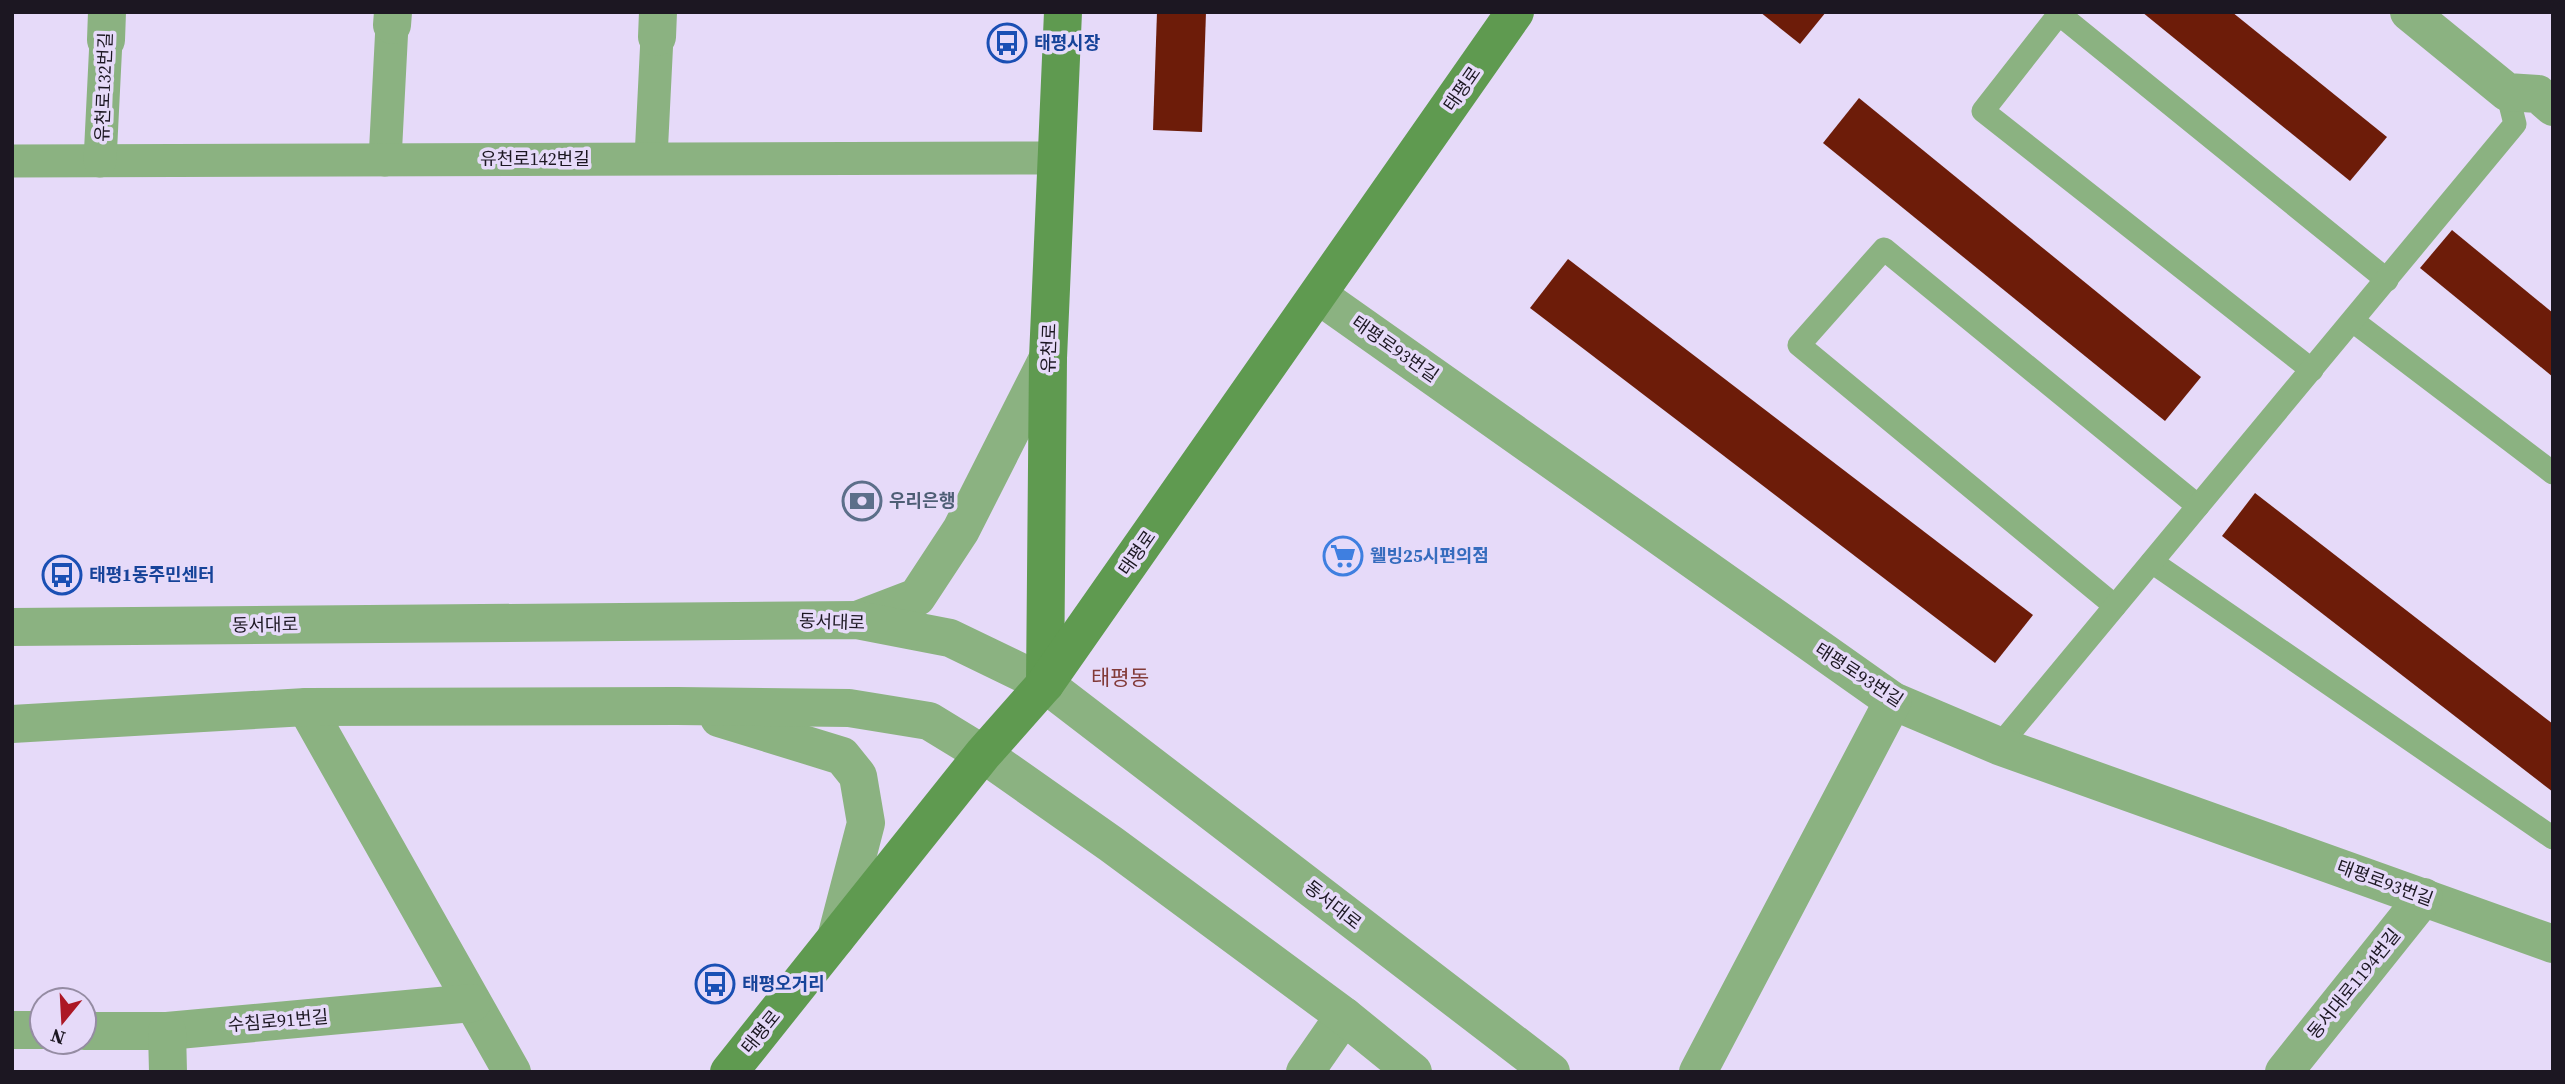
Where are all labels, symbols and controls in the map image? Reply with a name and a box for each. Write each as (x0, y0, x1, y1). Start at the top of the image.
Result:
bus stop icon: 태평시장 (986, 22, 1028, 64)
place label: 태평시장 (1034, 30, 1101, 55)
street label: 유천로132번길 (89, 32, 118, 142)
street label: 태평로 (1437, 61, 1486, 116)
street label: 유천로142번길 (480, 146, 590, 171)
street label: 태평로93번길 (1347, 309, 1444, 388)
street label: 유천로 (1035, 323, 1062, 373)
bank icon: 우리은행 (841, 480, 883, 522)
place label: 우리은행 (889, 488, 955, 513)
street label: 태평로 (1112, 525, 1161, 580)
supermarket icon: 웰빙25시편의점 (1322, 535, 1364, 577)
place label: 웰빙25시편의점 (1370, 543, 1489, 568)
bus stop icon: 태평1동주민센터 (41, 554, 83, 596)
place label: 태평1동주민센터 (89, 562, 215, 587)
street label: 동서대로 (798, 608, 866, 635)
street label: 동서대로 (232, 611, 298, 638)
street label: 태평로93번길 (1810, 637, 1908, 713)
district label: 태평동 (1091, 663, 1149, 692)
street label: 태평로93번길 (2334, 854, 2437, 912)
street label: 동서대로 (1300, 874, 1367, 935)
street label: 동서대로1194번길 (2301, 923, 2406, 1044)
bus stop icon: 태평오거리 (694, 963, 736, 1005)
place label: 태평오거리 (742, 971, 825, 996)
north arrow (28, 986, 98, 1056)
street label: 수침로91번길 (227, 1004, 329, 1037)
street label: 태평로 (735, 1005, 786, 1059)
text: N (47, 1023, 68, 1052)

